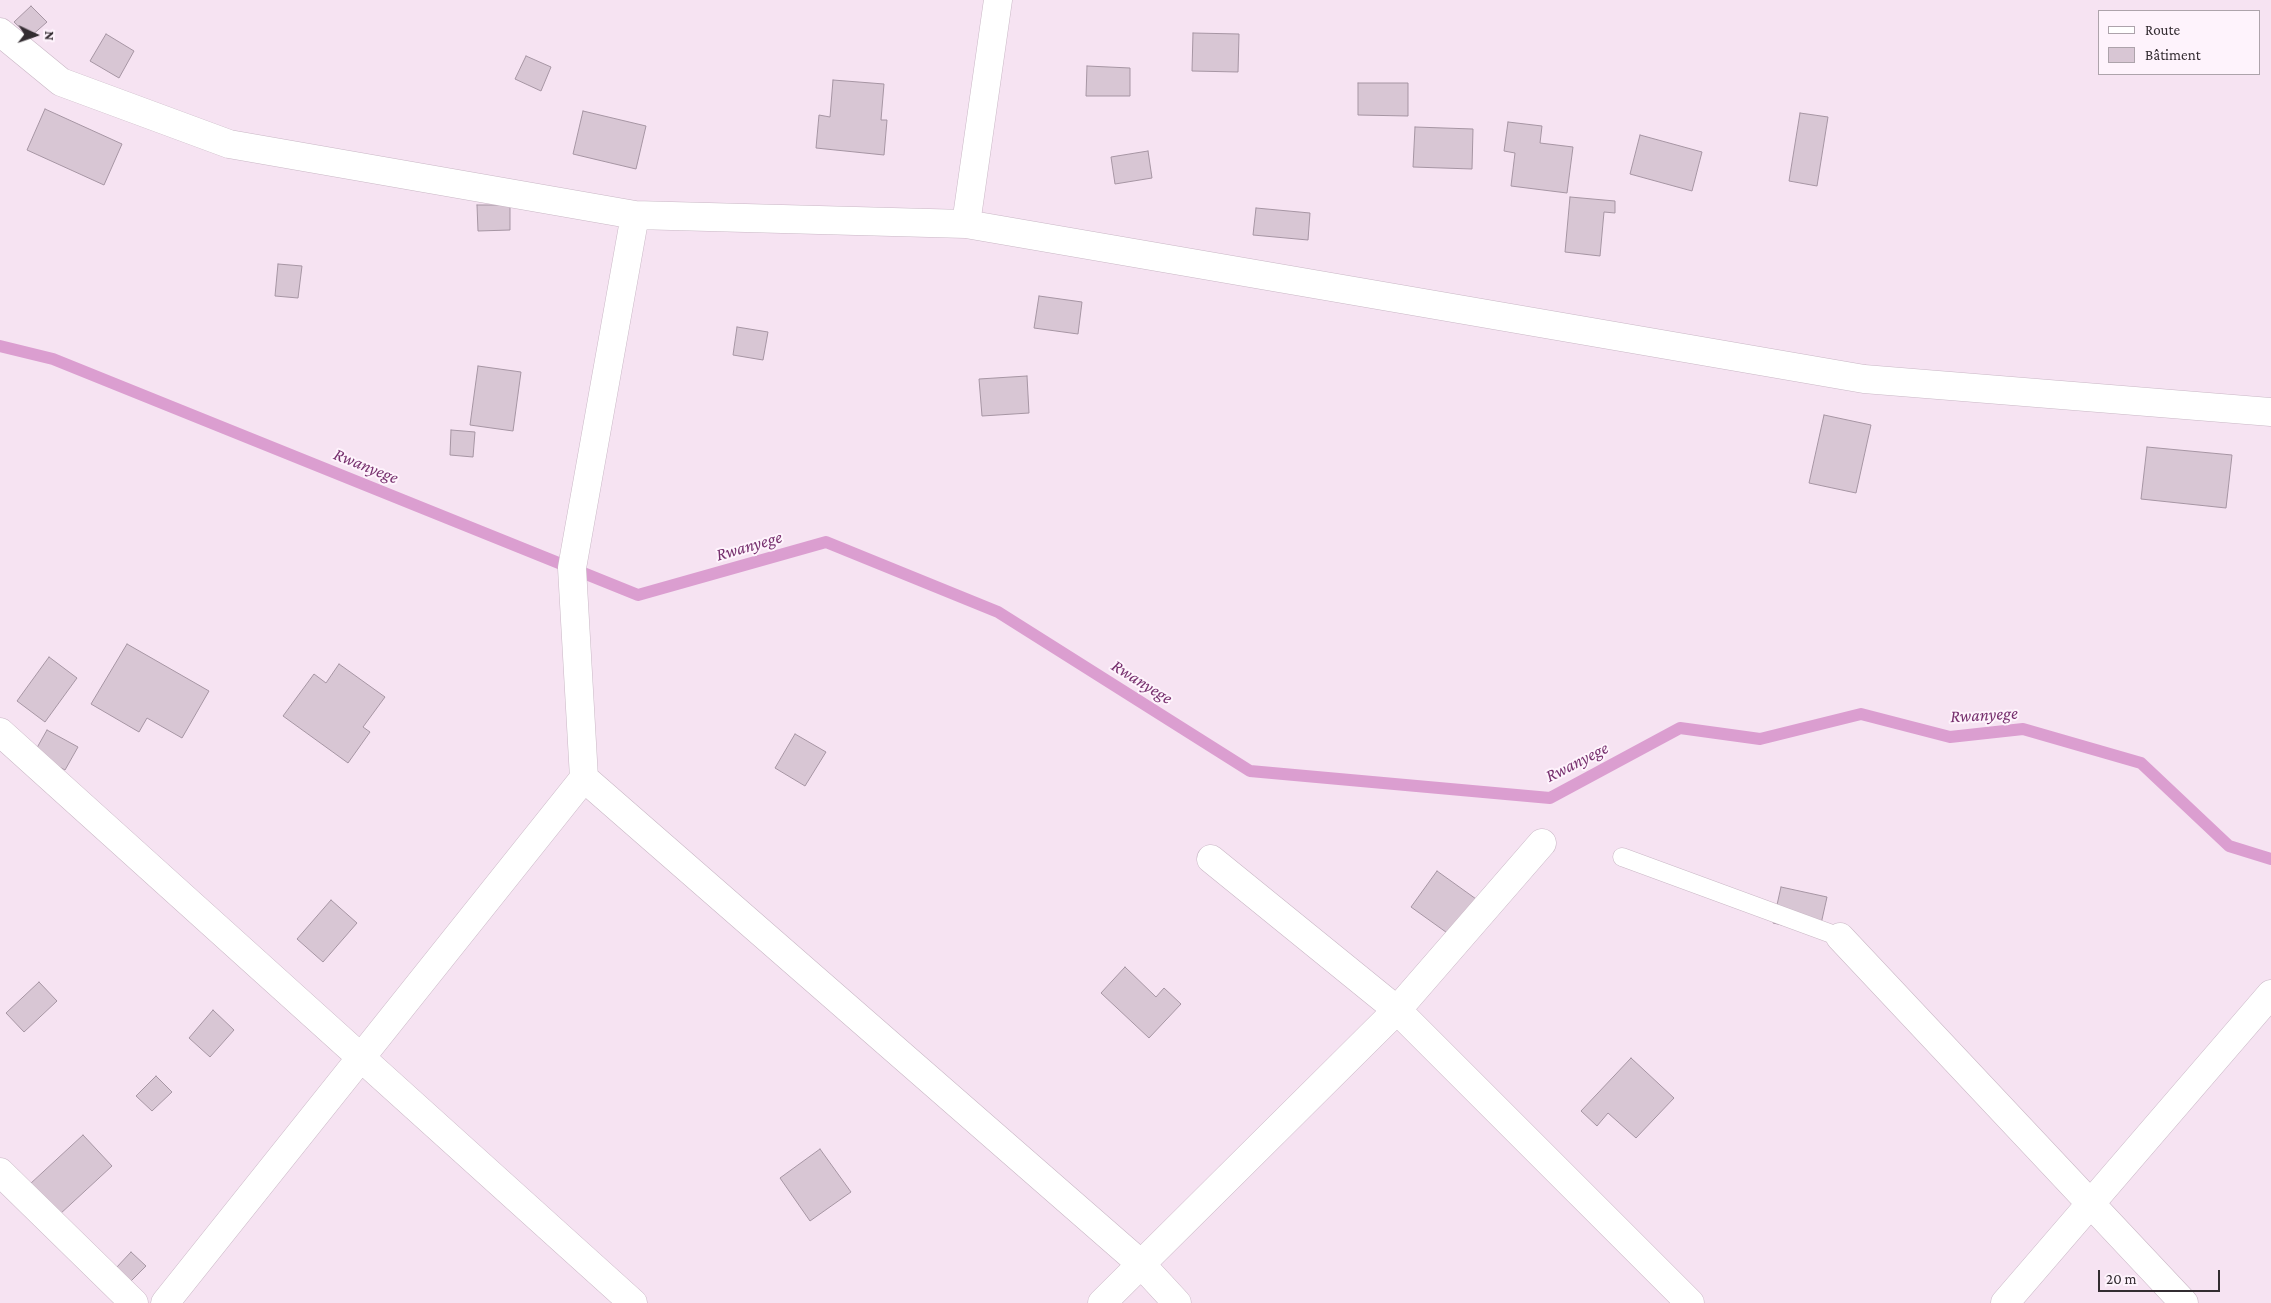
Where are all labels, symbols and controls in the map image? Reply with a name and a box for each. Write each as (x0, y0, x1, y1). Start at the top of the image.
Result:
north arrow (10, 10, 60, 60)
legend (2098, 10, 2261, 75)
text: Route (2145, 22, 2180, 38)
text: N (42, 31, 58, 41)
text: Bâtiment (2145, 47, 2201, 63)
water label: Rwanyege (331, 443, 401, 489)
water label: Rwanyege (713, 526, 785, 566)
water label: Rwanyege (1108, 655, 1176, 709)
water label: Rwanyege (1950, 702, 2018, 728)
water label: Rwanyege (1542, 737, 1612, 787)
scale bar (2101, 1260, 2224, 1292)
text: 20 m (2106, 1271, 2137, 1287)

